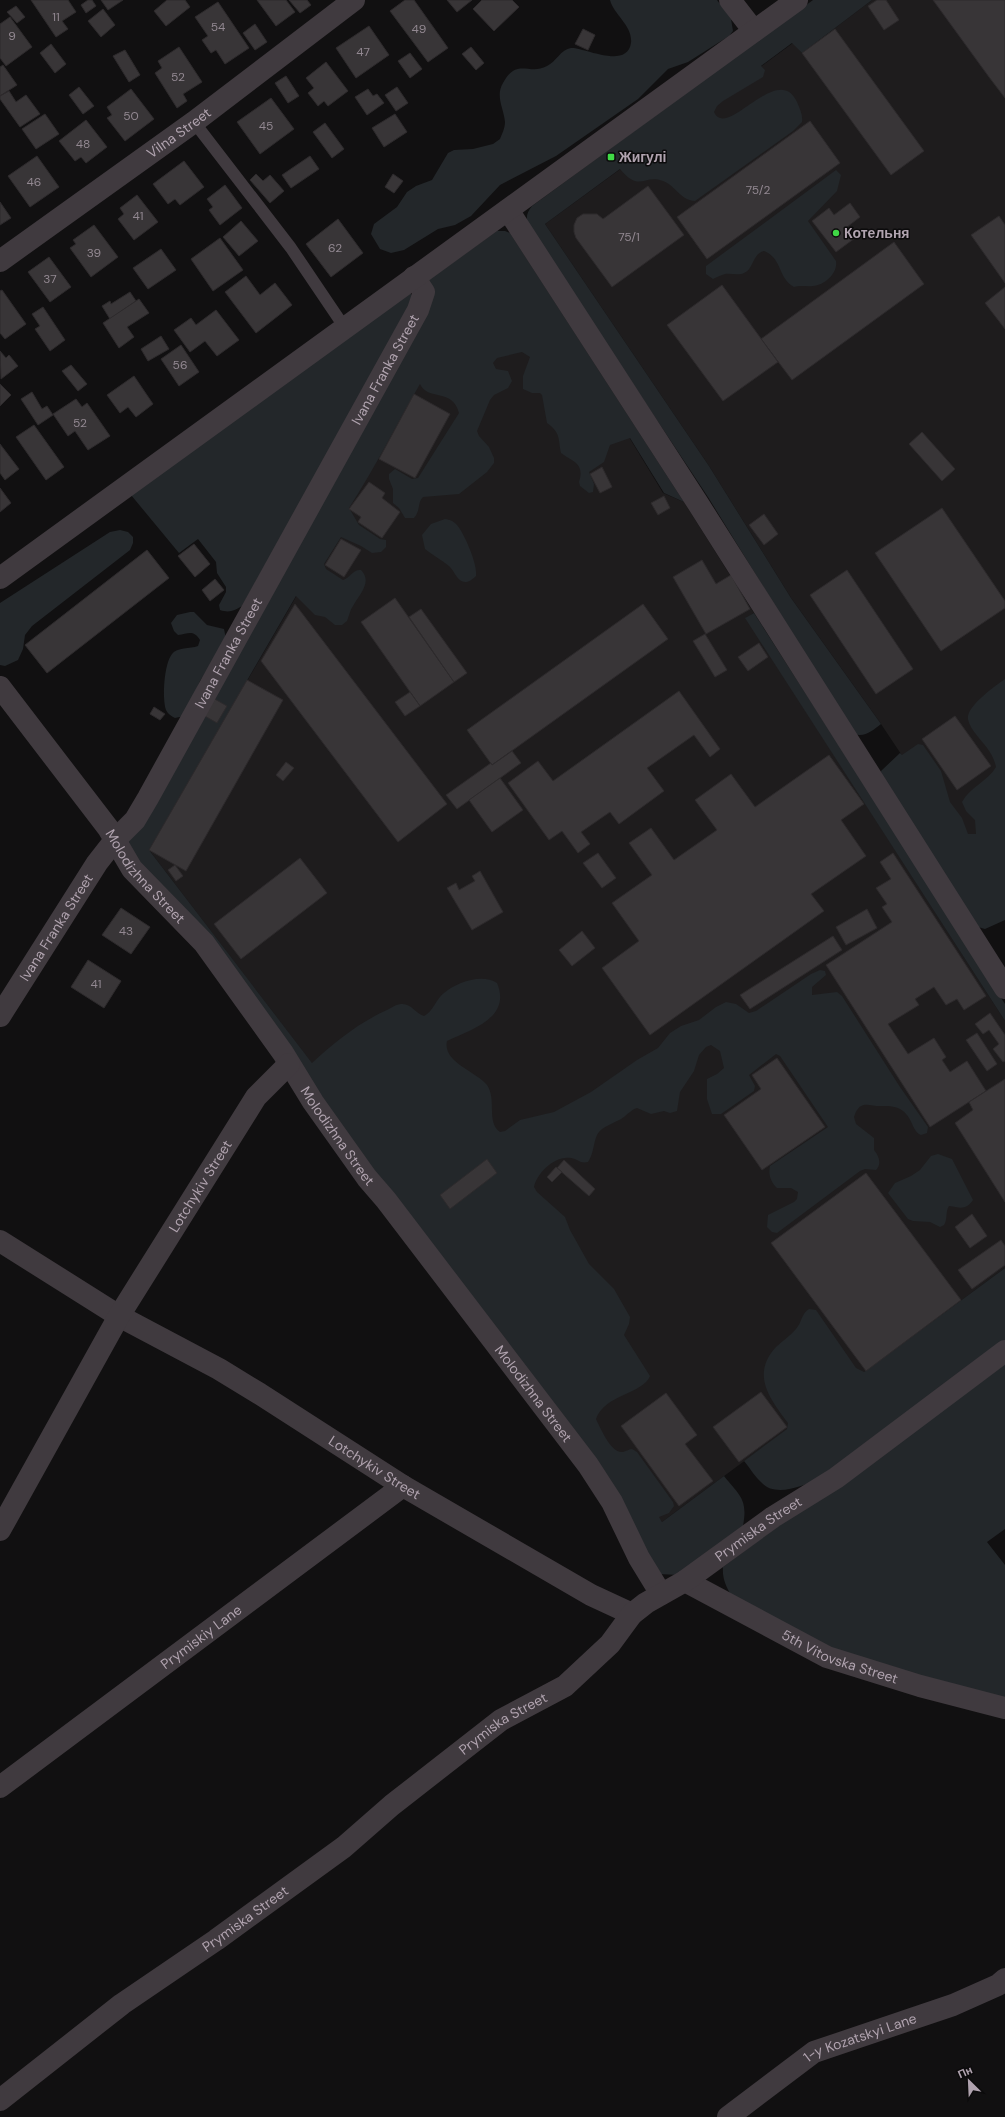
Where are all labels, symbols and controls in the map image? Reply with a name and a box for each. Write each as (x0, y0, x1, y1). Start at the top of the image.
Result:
house number: 11 (52, 9, 60, 25)
house number: 54 (211, 19, 225, 35)
house number: 49 (412, 21, 426, 37)
house number: 9 (8, 28, 16, 44)
house number: 47 (356, 44, 370, 60)
house number: 52 (171, 69, 185, 85)
street label: Vilna Street (143, 103, 214, 162)
house number: 50 (123, 108, 139, 124)
house number: 45 (259, 118, 273, 134)
house number: 48 (76, 136, 90, 152)
place label: Жигулі (618, 148, 666, 166)
marker: Жигулі (606, 152, 616, 162)
house number: 46 (27, 174, 41, 190)
house number: 75/2 (746, 182, 770, 198)
house number: 41 (132, 208, 144, 224)
place label: Котельня (844, 224, 910, 242)
marker: Котельня (831, 228, 841, 238)
house number: 75/1 (618, 229, 640, 245)
house number: 62 (328, 240, 342, 256)
house number: 39 (87, 245, 101, 261)
house number: 37 (43, 271, 57, 287)
street label: Ivana Franka Street (347, 311, 423, 428)
house number: 56 (173, 357, 187, 373)
house number: 52 (73, 415, 87, 431)
street label: Ivana Franka Street (190, 594, 266, 711)
street label: Molodizhna Street (102, 826, 189, 927)
street label: Ivana Franka Street (15, 870, 97, 984)
house number: 43 (119, 923, 133, 939)
house number: 41 (90, 976, 102, 992)
street label: Molodizhna Street (297, 1083, 378, 1189)
street label: Lotchykiv Street (165, 1137, 236, 1236)
street label: Molodizhna Street (491, 1342, 576, 1446)
street label: Lotchykiv Street (325, 1432, 424, 1503)
street label: Prymiska Street (711, 1492, 805, 1565)
street label: Prymiskiy Lane (157, 1601, 245, 1673)
street label: 5th Vitovska Street (779, 1625, 900, 1688)
street label: Prymiska Street (455, 1688, 550, 1759)
street label: Prymiska Street (199, 1882, 292, 1956)
street label: 1-y Kozatskyi Lane (800, 2009, 919, 2066)
north arrow (949, 2061, 989, 2101)
text: Пн (955, 2063, 974, 2081)

